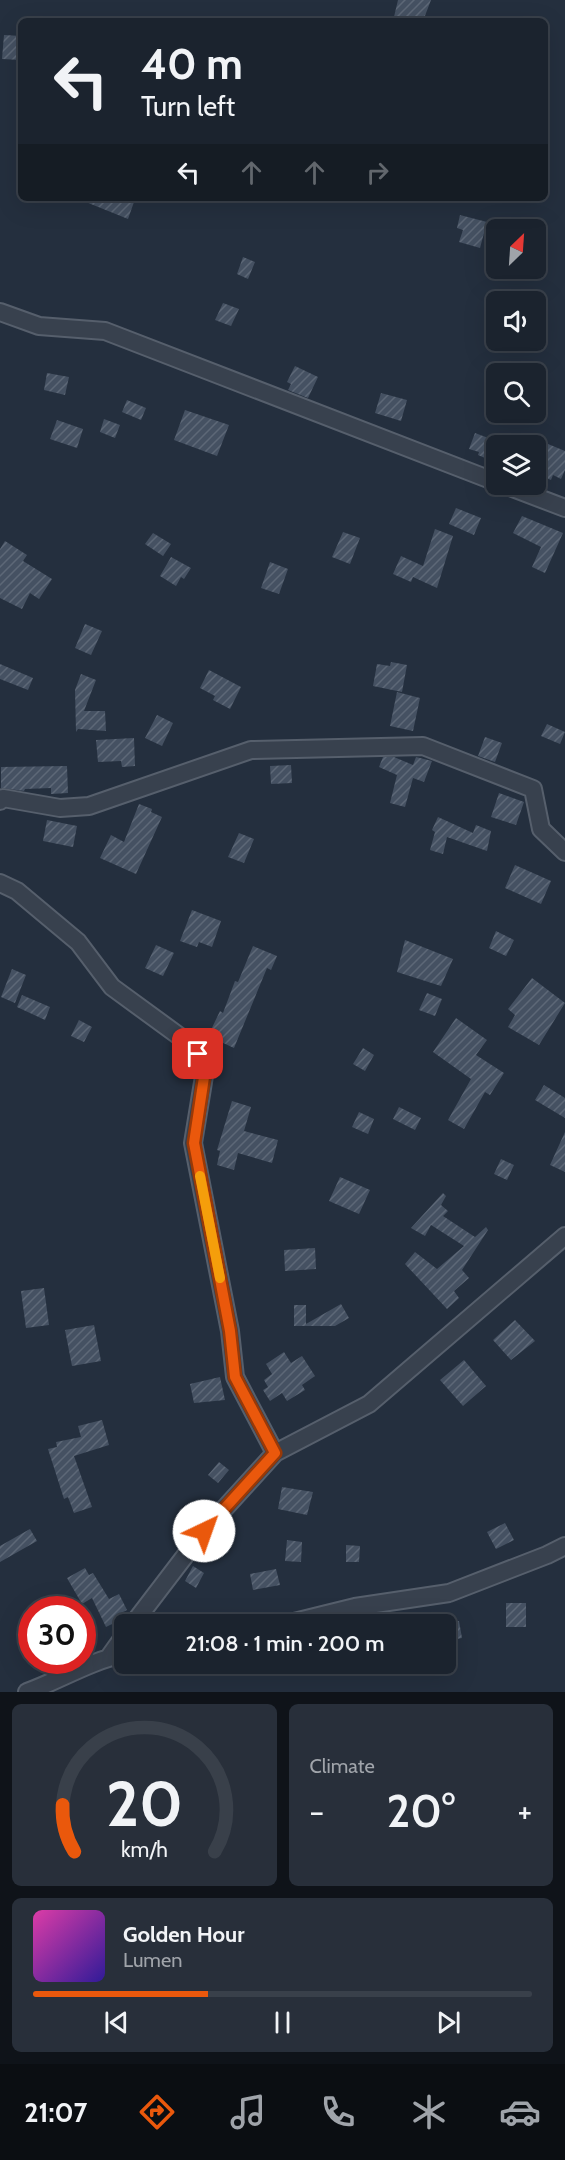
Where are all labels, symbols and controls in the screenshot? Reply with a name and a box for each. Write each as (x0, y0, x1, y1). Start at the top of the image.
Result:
text: 40 m (141, 38, 243, 90)
icon: left (42, 42, 120, 120)
text: Turn left (141, 90, 235, 123)
icon: left (172, 156, 205, 189)
icon: ahead (235, 156, 268, 189)
icon: ahead (298, 156, 331, 189)
icon: right (361, 156, 394, 189)
north arrow (486, 219, 546, 279)
map controls (486, 219, 546, 495)
button: sound (486, 291, 546, 351)
button: search (486, 363, 546, 423)
button: layers (486, 435, 546, 495)
pin (172, 1028, 223, 1079)
icon: arrive (181, 1037, 214, 1070)
position arrow (172, 1499, 236, 1563)
speed limit sign: 30 (18, 1596, 96, 1674)
text: 21:08 · 1 min · 200 m (186, 1630, 384, 1657)
text: Climate (310, 1754, 375, 1778)
text: 20 (106, 1766, 183, 1842)
text: 20° (387, 1784, 455, 1838)
text: − (310, 1791, 324, 1831)
text: + (517, 1791, 532, 1831)
text: km/h (121, 1836, 168, 1862)
text: Golden Hour (123, 1921, 244, 1948)
text: Lumen (123, 1948, 182, 1972)
icon: previous (100, 2006, 133, 2039)
icon: pause (266, 2006, 299, 2039)
icon: next (432, 2006, 465, 2039)
icon: directions (136, 2091, 178, 2133)
icon: music (227, 2091, 269, 2133)
icon: phone (317, 2091, 359, 2133)
icon: climate (408, 2091, 450, 2133)
icon: car (499, 2091, 541, 2133)
text: 21:07 (24, 2096, 87, 2129)

